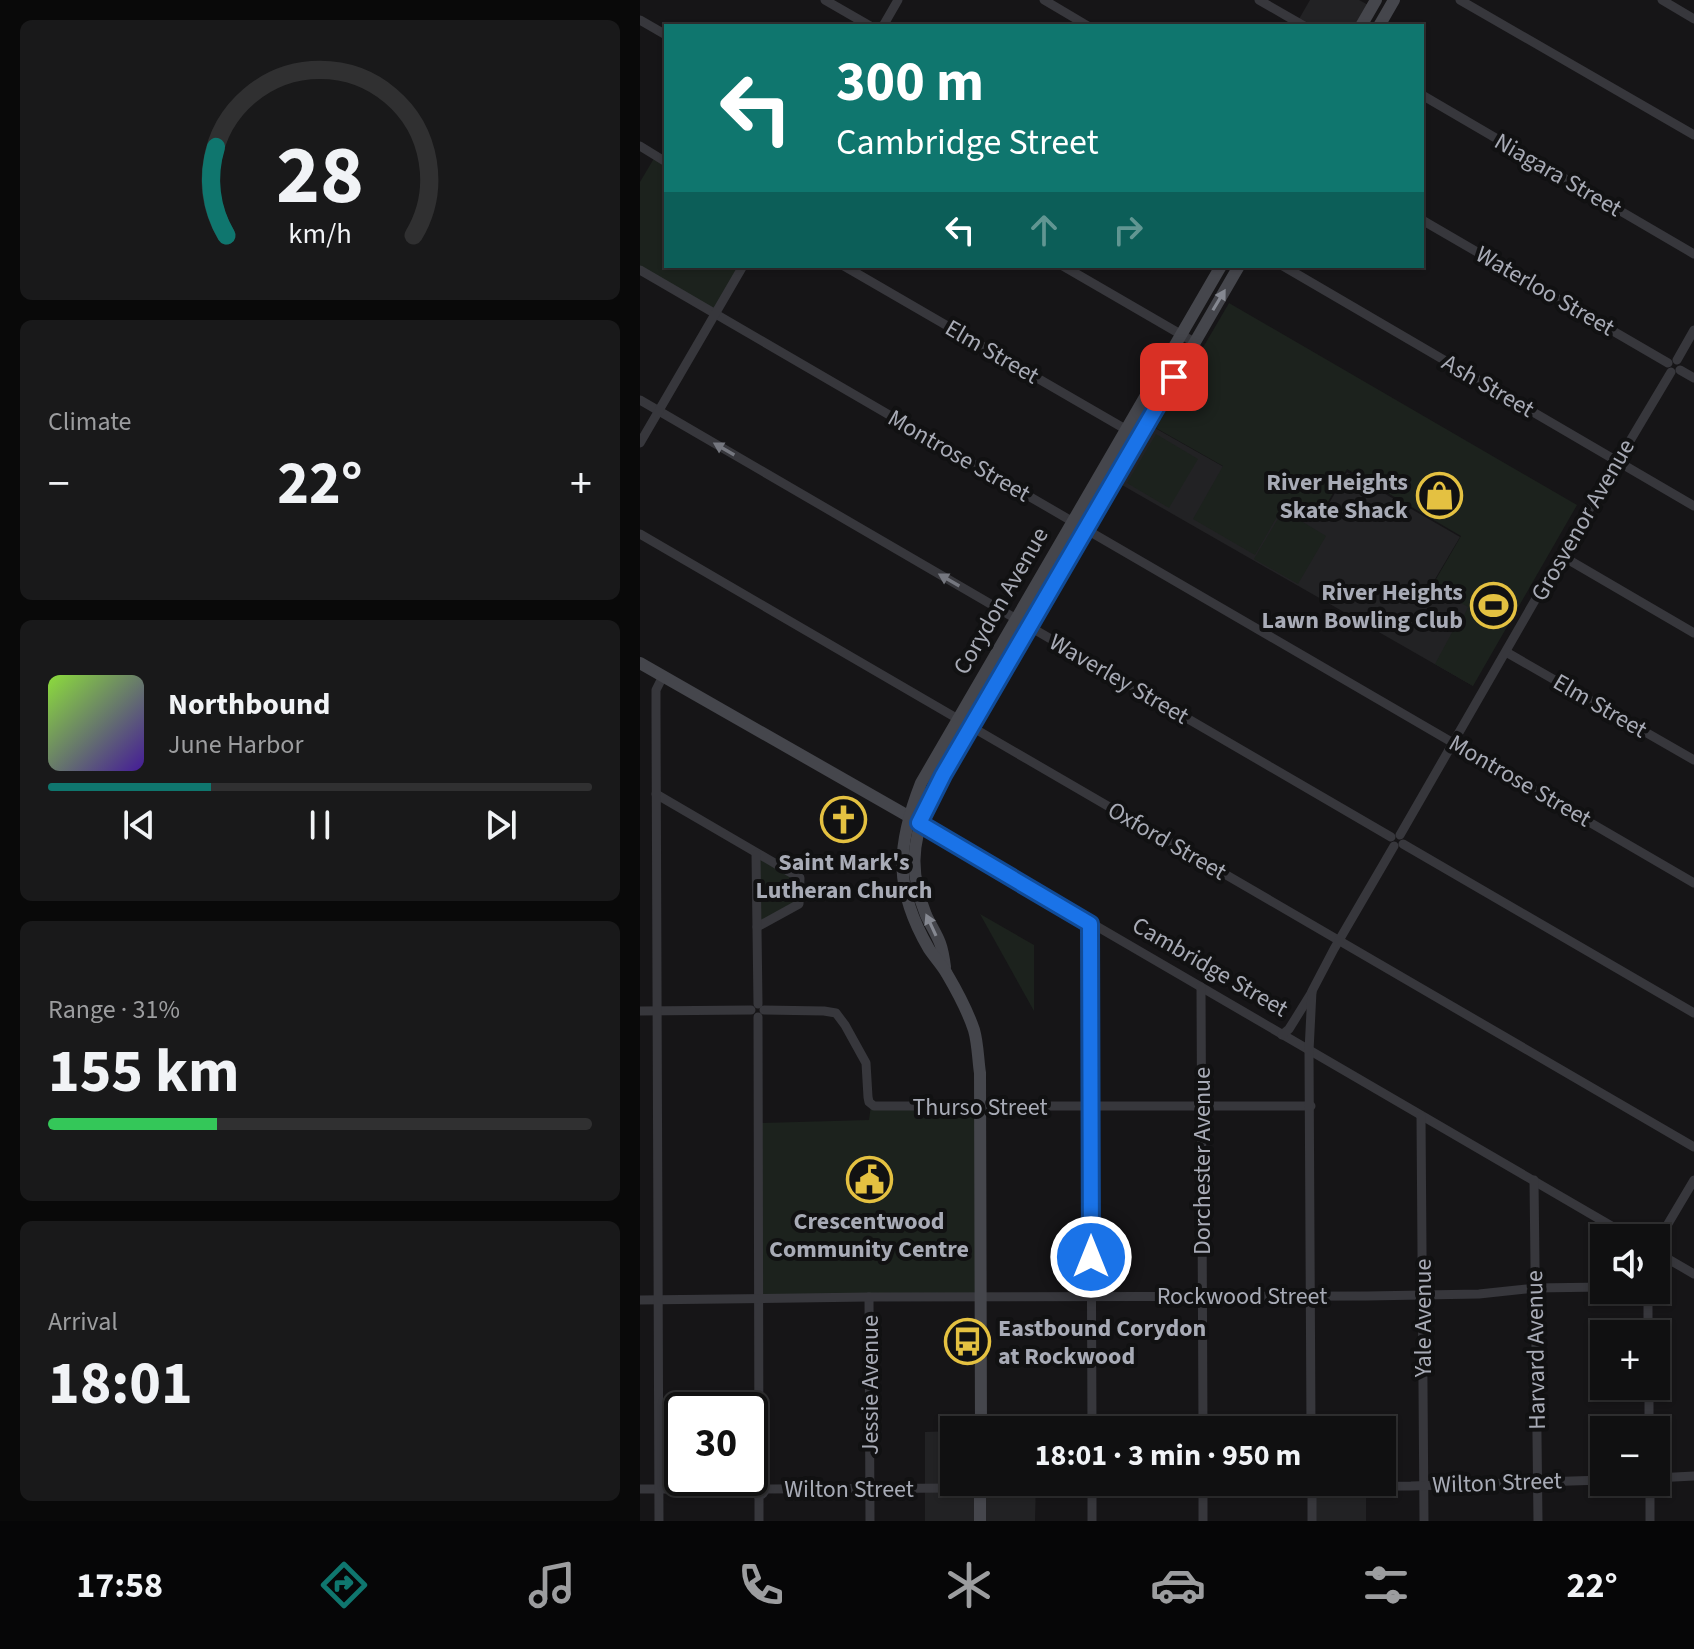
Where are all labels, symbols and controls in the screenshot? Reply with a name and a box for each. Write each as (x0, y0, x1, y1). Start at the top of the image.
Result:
text: 300 m (836, 43, 984, 122)
icon: left (704, 56, 808, 160)
text: 28 (276, 117, 364, 235)
text: Cambridge Street (836, 117, 1099, 168)
street label: Niagara Street (1488, 124, 1628, 226)
icon: left (938, 208, 982, 252)
icon: ahead (1022, 208, 1066, 252)
icon: right (1106, 208, 1150, 252)
text: km/h (288, 214, 352, 254)
street label: Waterloo Street (1469, 237, 1621, 345)
one-way arrow (1212, 289, 1226, 311)
street label: Elm Street (938, 311, 1046, 393)
pin (1140, 343, 1208, 411)
street label: Ash Street (1435, 345, 1541, 427)
icon: arrive (1152, 355, 1196, 399)
street label: Montrose Street (881, 401, 1037, 511)
text: Climate (48, 403, 132, 440)
street label: Grosvenor Avenue (1522, 432, 1644, 608)
text: 22° (277, 442, 363, 527)
one-way arrow (713, 443, 735, 457)
text: − (48, 453, 70, 516)
text: + (570, 453, 592, 516)
place label: River Heights Skate Shack (1266, 465, 1409, 528)
shop icon: River Heights Skate Shack (1415, 472, 1463, 520)
street label: Corydon Avenue (945, 521, 1057, 681)
one-way arrow (938, 573, 960, 587)
place label: River Heights Lawn Bowling Club (1261, 575, 1463, 638)
sports icon: River Heights Lawn Bowling Club (1470, 582, 1518, 630)
street label: Waverley Street (1043, 625, 1195, 733)
street label: Elm Street (1546, 665, 1654, 747)
text: Northbound (168, 683, 330, 726)
text: June Harbor (168, 726, 304, 763)
street label: Montrose Street (1442, 726, 1598, 836)
street label: Oxford Street (1101, 793, 1233, 889)
church icon: Saint Mark's Lutheran Church (820, 796, 868, 844)
icon: previous (117, 803, 161, 847)
icon: pause (298, 803, 342, 847)
icon: next (479, 803, 523, 847)
place label: Saint Mark's Lutheran Church (756, 845, 932, 908)
street label: Cambridge Street (1125, 908, 1295, 1026)
one-way arrow (924, 914, 938, 937)
text: Range · 31% (48, 991, 180, 1028)
text: 155 km (48, 1030, 239, 1115)
street label: Dorchester Avenue (1185, 1067, 1220, 1255)
street label: Thurso Street (912, 1090, 1048, 1125)
public building icon: Crescentwood Community Centre (845, 1155, 893, 1203)
place label: Crescentwood Community Centre (769, 1204, 969, 1267)
position arrow (1049, 1215, 1133, 1299)
map controls (1590, 1224, 1670, 1496)
button: sound (1590, 1224, 1670, 1304)
street label: Yale Avenue (1406, 1259, 1441, 1378)
street label: Harvard Avenue (1517, 1270, 1555, 1430)
street label: Rockwood Street (1157, 1279, 1327, 1314)
text: Arrival (48, 1303, 118, 1340)
place label: Eastbound Corydon at Rockwood (998, 1311, 1206, 1374)
street label: Jessie Avenue (853, 1315, 888, 1455)
bus stop icon: Eastbound Corydon at Rockwood (943, 1318, 991, 1366)
button: + (1590, 1320, 1670, 1400)
text: 18:01 (48, 1342, 193, 1427)
speed limit sign: 30 (664, 1392, 768, 1496)
button: − (1590, 1416, 1670, 1496)
text: 18:01 · 3 min · 950 m (1035, 1434, 1301, 1477)
street label: Wilton Street (1432, 1463, 1562, 1503)
street label: Wilton Street (784, 1472, 914, 1507)
icon: directions (316, 1557, 372, 1613)
icon: music (524, 1557, 580, 1613)
icon: phone (733, 1557, 789, 1613)
icon: climate (941, 1557, 997, 1613)
icon: car (1150, 1557, 1206, 1613)
icon: filters (1358, 1557, 1414, 1613)
text: 17:58 (76, 1560, 163, 1611)
text: 22° (1567, 1560, 1618, 1611)

